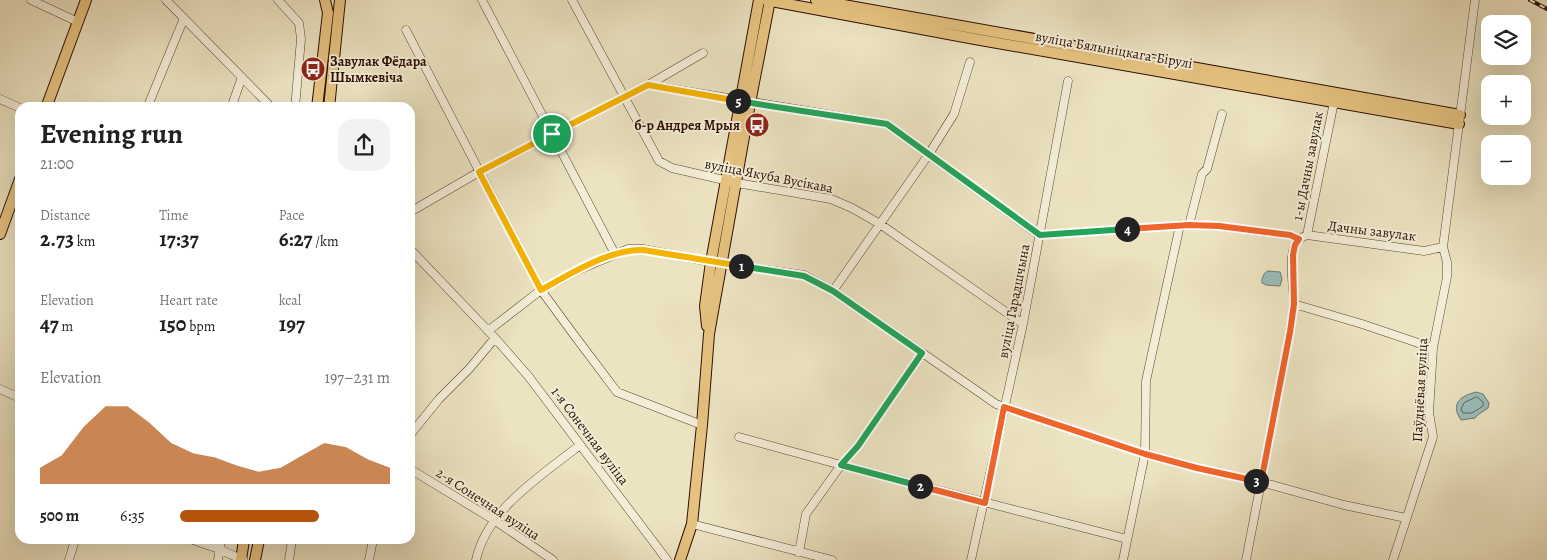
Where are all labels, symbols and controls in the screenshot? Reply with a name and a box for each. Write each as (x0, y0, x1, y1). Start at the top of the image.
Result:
map controls (1481, 15, 1531, 185)
button: layers (1481, 15, 1531, 65)
street label: вуліца Бялыніцкага-Бірулі (1034, 27, 1194, 73)
place label: Завулак Фёдара Шымкевіча (330, 52, 427, 87)
bus stop icon: Завулак Фёдара Шымкевіча (300, 56, 326, 82)
button: + (1481, 75, 1531, 125)
pin: 5 (726, 88, 750, 114)
text: 5 (736, 92, 741, 111)
street label: 1-ы Дачны завулак (1288, 110, 1328, 222)
bus stop icon: б-р Андрея Мрыя (744, 112, 770, 138)
pin (531, 113, 573, 155)
text: Evening run (40, 115, 183, 153)
place label: б-р Андрея Мрыя (634, 116, 740, 135)
button: share (338, 119, 390, 171)
icon: arrive (538, 120, 566, 148)
button: − (1481, 135, 1531, 185)
text: 21:00 (40, 153, 74, 175)
street label: вуліца Якуба Вусікава (703, 154, 835, 198)
text: Distance (40, 206, 90, 225)
text: Time (159, 206, 188, 225)
text: Pace (279, 206, 305, 225)
pin: 4 (1114, 216, 1140, 242)
street label: Дачны завулак (1327, 216, 1417, 246)
text: 4 (1124, 220, 1131, 239)
text: 2.73 (40, 225, 74, 253)
text: 17:37 (159, 225, 199, 253)
text: 6:27 (279, 225, 313, 253)
text: km (74, 232, 95, 251)
text: /km (313, 232, 339, 251)
street label: вуліца Гарадшчына (994, 242, 1035, 360)
pin: 1 (728, 254, 754, 278)
text: 1 (739, 257, 744, 276)
text: Elevation (40, 291, 94, 310)
text: Heart rate (159, 291, 218, 310)
text: kcal (279, 291, 301, 310)
text: 47 (40, 310, 59, 338)
text: 150 (159, 310, 186, 338)
text: 197 (279, 310, 305, 338)
text: m (59, 317, 73, 336)
text: bpm (186, 317, 215, 336)
street label: Паўднёвая вуліца (1408, 337, 1432, 443)
text: Elevation (40, 367, 101, 389)
text: 197–231 m (325, 367, 390, 389)
street label: 1-я Сонечная вуліца (547, 383, 634, 489)
street label: 2-я Сонечная вуліца (432, 463, 544, 545)
pin: 3 (1244, 468, 1268, 494)
text: 3 (1253, 472, 1260, 491)
pin: 2 (908, 474, 932, 498)
text: 2 (917, 477, 924, 496)
text: 500 m (40, 505, 79, 527)
text: 6:35 (120, 505, 145, 527)

